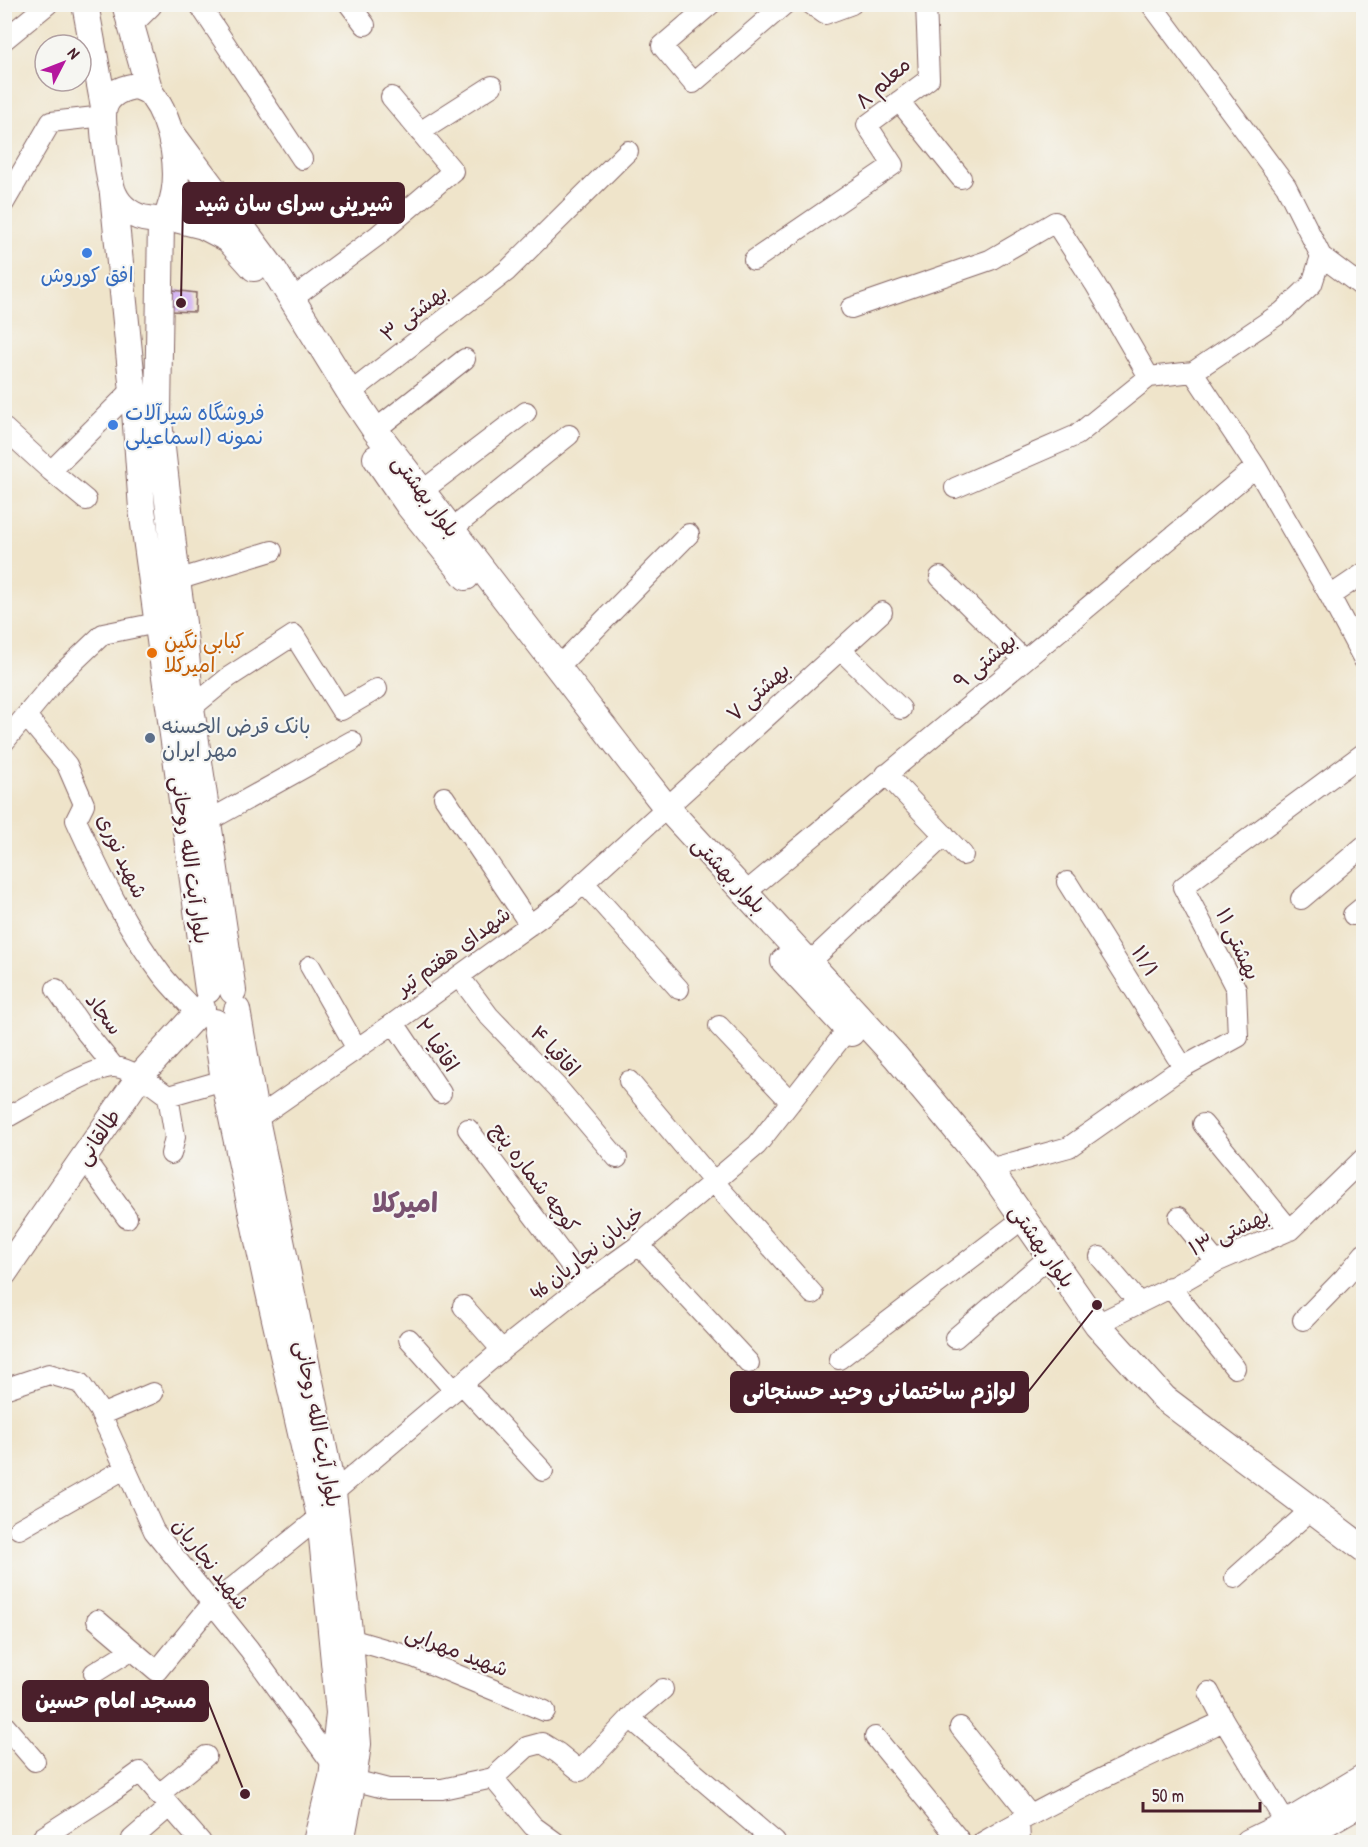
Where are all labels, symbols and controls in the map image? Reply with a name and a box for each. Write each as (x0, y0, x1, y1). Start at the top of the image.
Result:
north arrow (33, 33, 93, 93)
text: N (63, 42, 85, 64)
street label: معلم ۸ (849, 50, 918, 117)
callout: شیرینی سرای سان شید (183, 183, 404, 223)
text: شیرینی سرای سان شید (195, 188, 393, 218)
marker: افق کوروش (80, 246, 94, 260)
place label: افق کوروش (40, 260, 134, 289)
street label: بهشتی ۳ (374, 277, 454, 348)
place label: فروشگاه شیرآلات نمونه (اسماعیلی (125, 398, 265, 451)
marker: فروشگاه شیرآلات نمونه (اسماعیلی (106, 418, 120, 432)
street label: بلوار بهشتی (386, 448, 467, 543)
place label: کبابی نگین امیرکلا (164, 626, 245, 679)
street label: بهشتی ۹ (947, 626, 1023, 696)
marker: کبابی نگین امیرکلا (145, 646, 159, 660)
street label: بهشتی ۷ (720, 655, 796, 728)
place label: بانک قرض الحسنه مهر ایران (162, 711, 311, 764)
marker: بانک قرض الحسنه مهر ایران (143, 731, 157, 745)
street label: بلوار آیت الله روحانی (164, 774, 217, 946)
street label: شهید نوری (90, 809, 155, 903)
street label: بلوار بهشتی (686, 829, 773, 920)
street label: شهدای هفتم تیر (388, 899, 517, 1005)
street label: بهشتی ۱۱ (1209, 903, 1268, 985)
street label: ۱۱/۱ (1125, 940, 1166, 982)
street label: سجاد (79, 987, 130, 1041)
street label: اقاقیا ۲ (409, 1012, 466, 1077)
street label: اقاقیا ۴ (524, 1018, 587, 1083)
street label: طالقانی (68, 1103, 127, 1171)
street label: کوچه شماره پنج (484, 1116, 587, 1239)
district label: امیرکلا (372, 1184, 438, 1220)
street label: بلوار بهشتی (1003, 1198, 1082, 1294)
street label: خیابان نجاریان 46 (523, 1199, 650, 1306)
street label: بهشتی ۱۳ (1184, 1200, 1274, 1263)
street label: بلوار آیت الله روحانی (288, 1338, 349, 1510)
callout: لوازم ساختمانی وحید حسنجانی (731, 1372, 1028, 1412)
text: لوازم ساختمانی وحید حسنجانی (743, 1376, 1015, 1409)
street label: شهید نجاریان (166, 1511, 257, 1616)
street label: شهید مهرابی (401, 1618, 513, 1683)
callout: مسجد امام حسین (23, 1681, 208, 1721)
text: مسجد امام حسین (35, 1685, 197, 1717)
scale bar (1143, 1775, 1260, 1813)
text: 50 m (1152, 1783, 1184, 1808)

